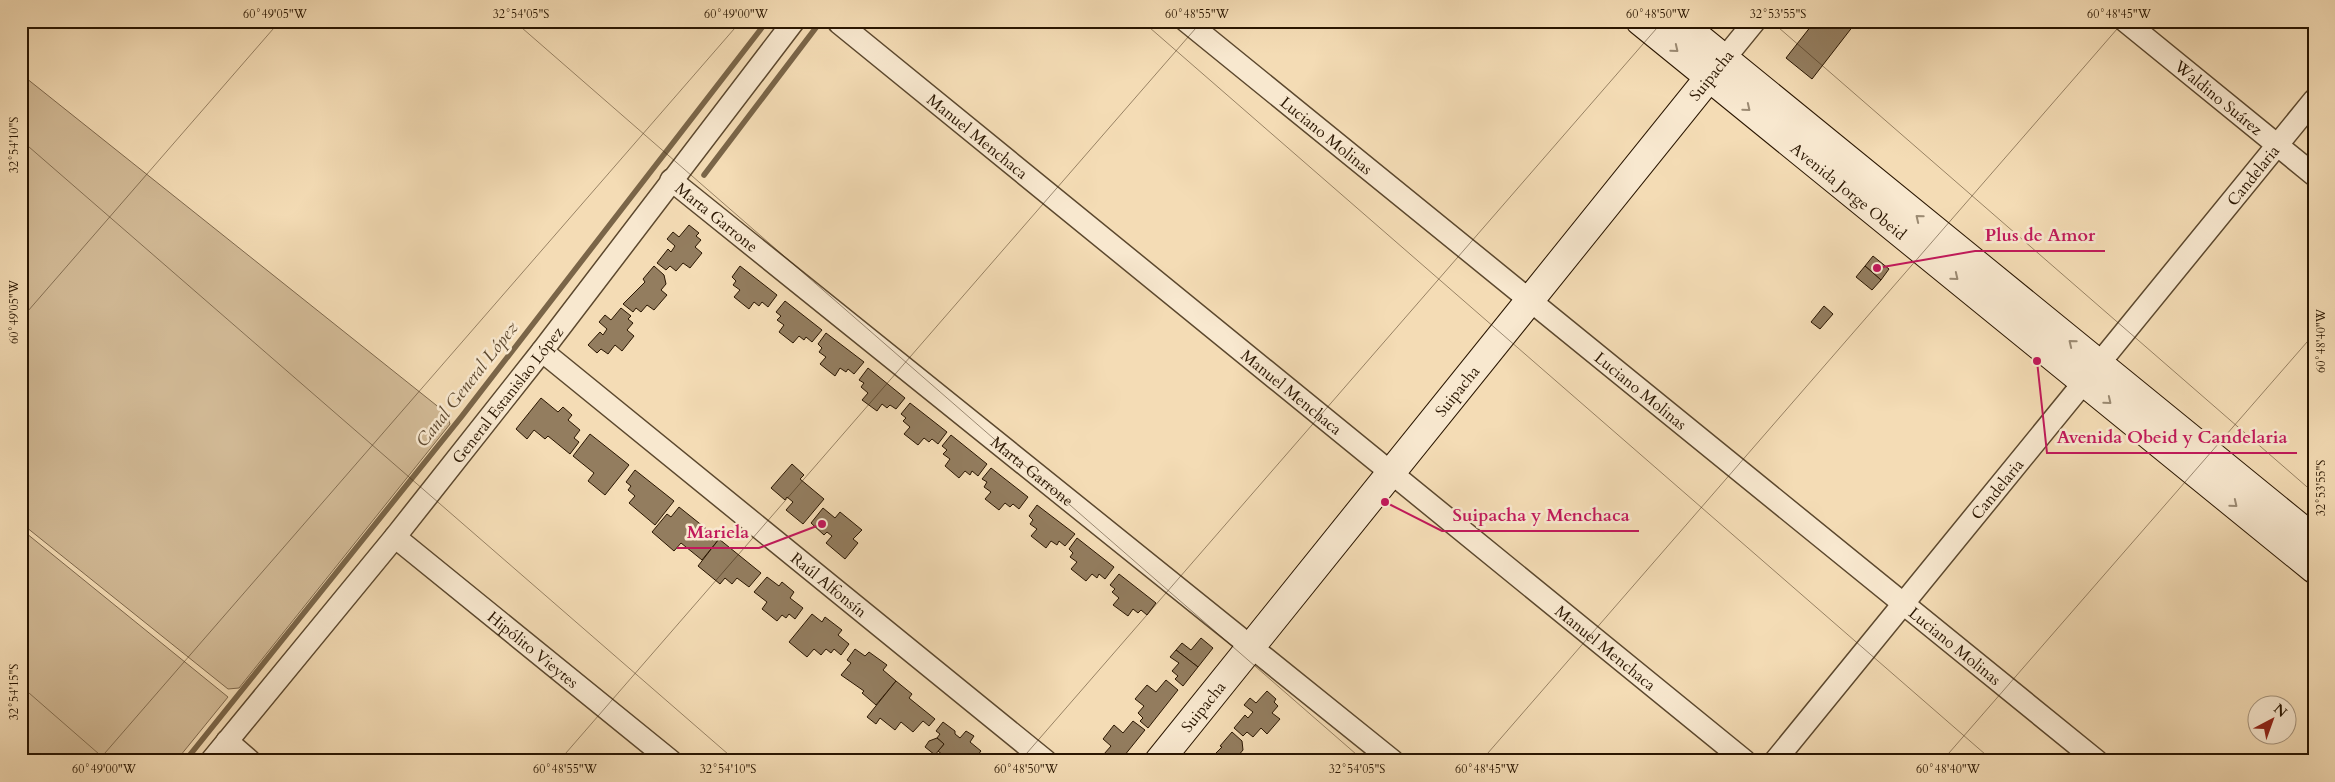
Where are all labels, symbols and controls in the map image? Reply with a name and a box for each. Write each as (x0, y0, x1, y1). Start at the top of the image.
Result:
text: 60°49'05"W (243, 6, 308, 22)
text: 32°54'05"S (493, 6, 549, 22)
text: 60°49'00"W (704, 6, 769, 22)
text: 60°48'55"W (1165, 6, 1230, 22)
text: 60°48'50"W (1626, 6, 1691, 22)
text: 32°53'55"S (1750, 6, 1806, 22)
text: 60°48'45"W (2087, 6, 2152, 22)
one-way arrow (1669, 44, 1678, 52)
street label: Suipacha (1684, 45, 1739, 106)
street label: Waldino Suárez (2169, 55, 2267, 141)
street label: Manuel Menchaca (922, 89, 1032, 185)
street label: Luciano Molinas (1275, 92, 1377, 180)
one-way arrow (1741, 103, 1750, 111)
text: 32°54'10"S (6, 117, 22, 173)
street label: Avenida Jorge Obeid (1786, 138, 1911, 245)
street label: Candelaria (2222, 141, 2285, 211)
street label: Marta Garrone (670, 178, 762, 258)
one-way arrow (1916, 214, 1925, 223)
callout: Plus de Amor (1975, 218, 2105, 251)
text: Plus de Amor (1985, 223, 2096, 248)
one-way arrow (1949, 271, 1958, 280)
text: 60°49'05"W (6, 279, 22, 344)
text: 60°48'40"W (2313, 308, 2329, 373)
water label: Canal General López (410, 316, 524, 452)
street label: General Estanislao López (447, 322, 569, 469)
one-way arrow (2069, 339, 2078, 348)
street label: Manuel Menchaca (1236, 345, 1346, 440)
street label: Luciano Molinas (1589, 347, 1691, 435)
street label: Suipacha (1430, 361, 1485, 422)
one-way arrow (2102, 396, 2111, 404)
callout: Avenida Obeid y Candelaria (2047, 420, 2297, 453)
text: Avenida Obeid y Candelaria (2057, 425, 2287, 450)
street label: Marta Garrone (986, 432, 1078, 512)
street label: Candelaria (1966, 455, 2029, 525)
text: 32°53'55"S (2313, 460, 2329, 516)
callout: Suipacha y Menchaca (1442, 498, 1639, 531)
one-way arrow (2228, 498, 2237, 506)
text: Suipacha y Menchaca (1452, 503, 1630, 528)
callout: Mariela (677, 515, 759, 548)
text: Mariela (687, 520, 749, 545)
street label: Raúl Alfonsín (786, 548, 871, 623)
street label: Manuel Menchaca (1550, 601, 1660, 696)
street label: Luciano Molinas (1904, 602, 2005, 691)
street label: Hipólito Vieytes (482, 606, 583, 694)
text: 32°54'15"S (6, 664, 22, 720)
street label: Suipacha (1176, 677, 1231, 737)
north arrow (2248, 694, 2298, 744)
text: N (2269, 699, 2291, 722)
text: 60°49'00"W (72, 761, 137, 777)
text: 60°48'55"W (533, 761, 598, 777)
text: 32°54'10"S (700, 761, 756, 777)
text: 60°48'50"W (994, 761, 1059, 777)
text: 32°54'05"S (1329, 761, 1385, 777)
text: 60°48'45"W (1455, 761, 1520, 777)
text: 60°48'40"W (1916, 761, 1981, 777)

